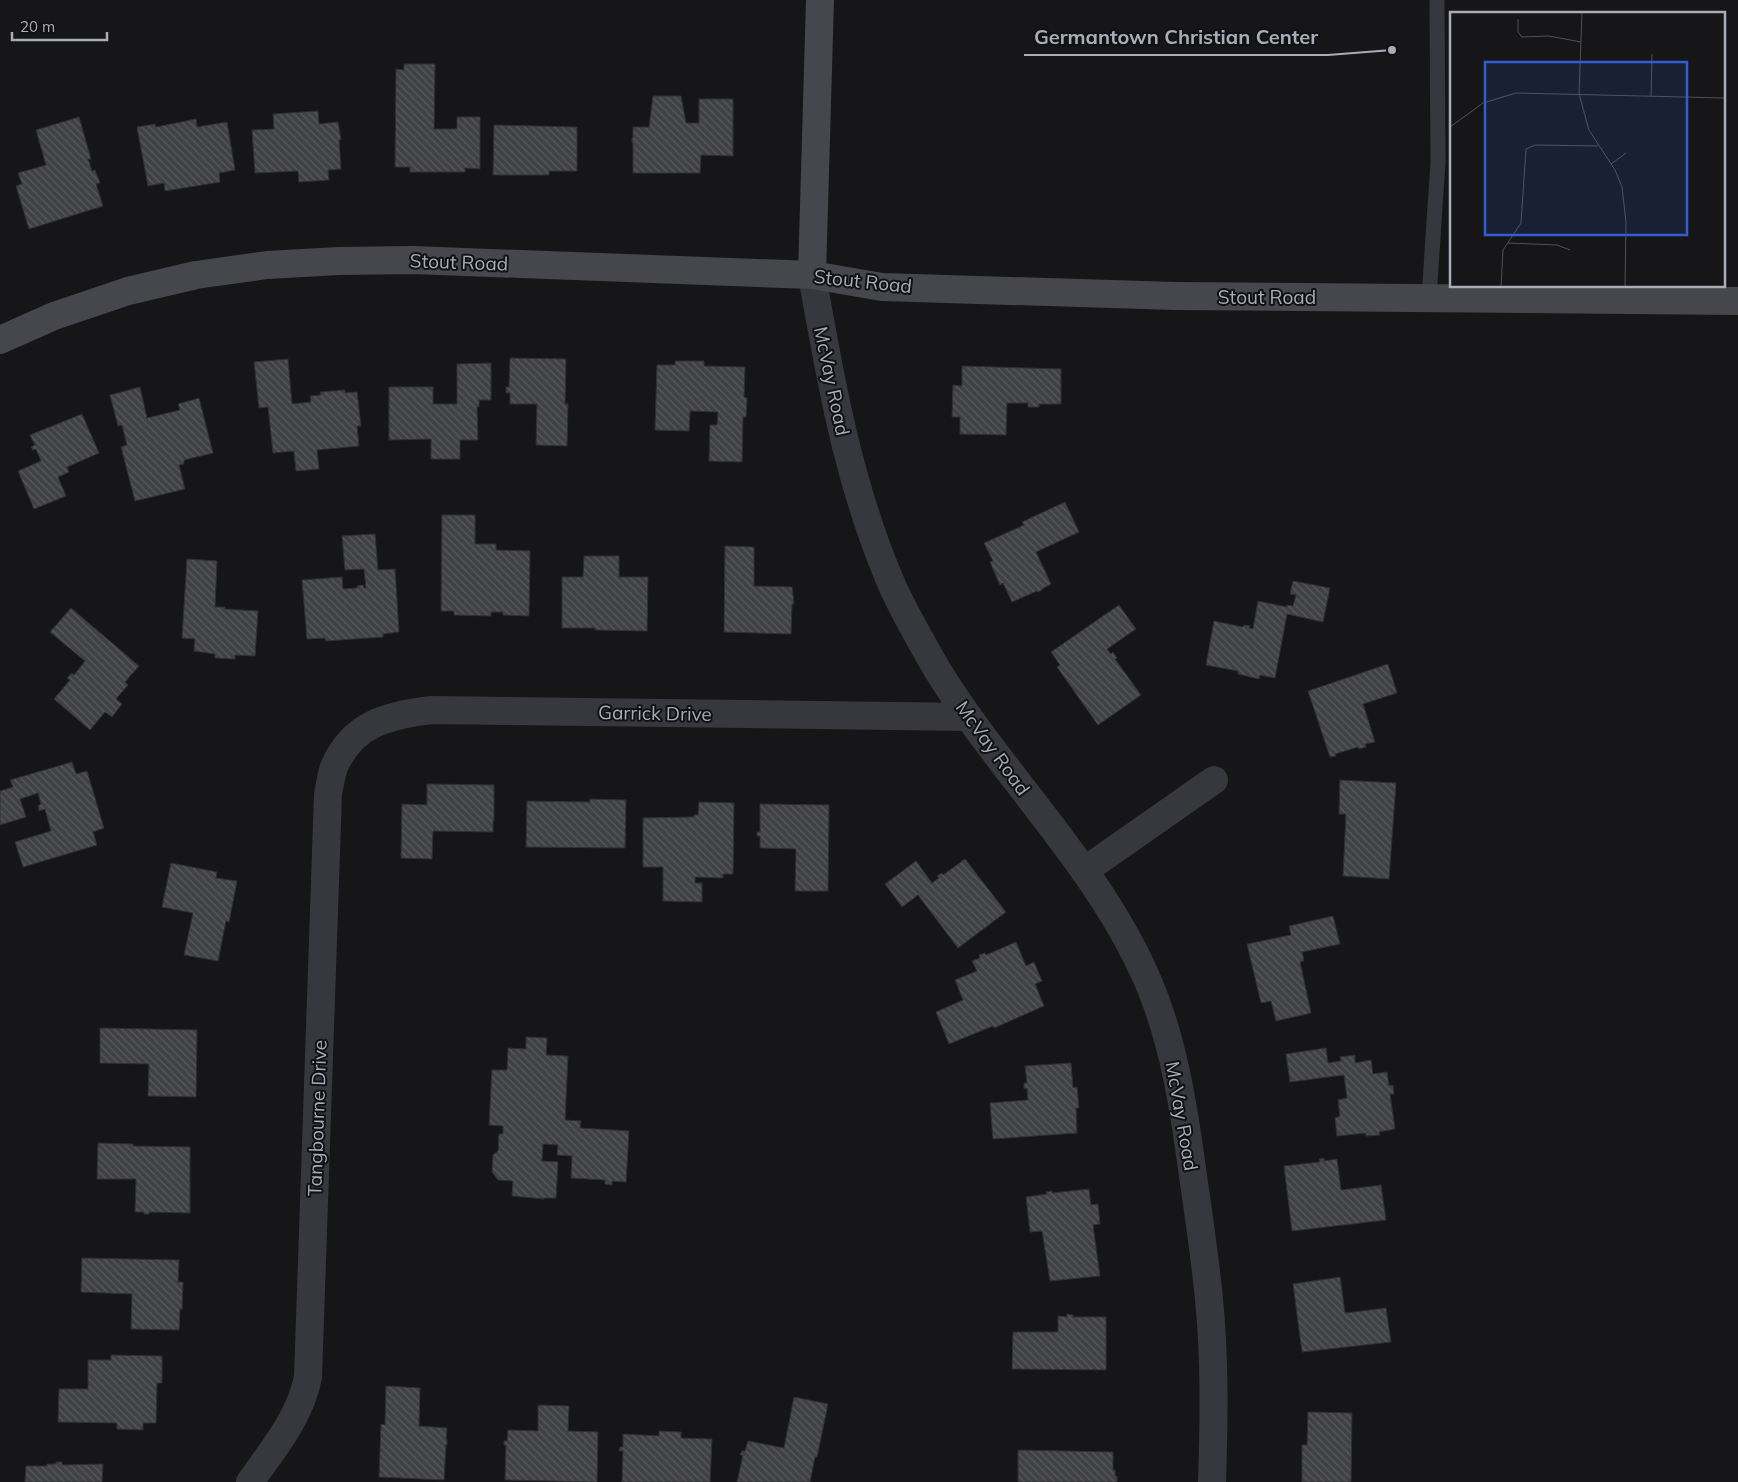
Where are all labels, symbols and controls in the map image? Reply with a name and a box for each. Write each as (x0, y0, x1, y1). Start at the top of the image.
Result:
scale bar (12, 10, 108, 42)
inset map (1450, 12, 1726, 288)
text: 20 m (20, 17, 55, 36)
callout: Germantown Christian Center (1024, 20, 1328, 55)
text: Germantown Christian Center (1034, 24, 1318, 49)
street label: Stout Road (409, 248, 509, 276)
street label: Stout Road (813, 264, 913, 298)
street label: Stout Road (1218, 285, 1316, 309)
street label: McVay Road (809, 324, 855, 438)
street label: McVay Road (951, 696, 1035, 800)
street label: Garrick Drive (598, 700, 712, 726)
street label: Tangbourne Drive (302, 1039, 332, 1197)
street label: McVay Road (1161, 1059, 1203, 1173)

